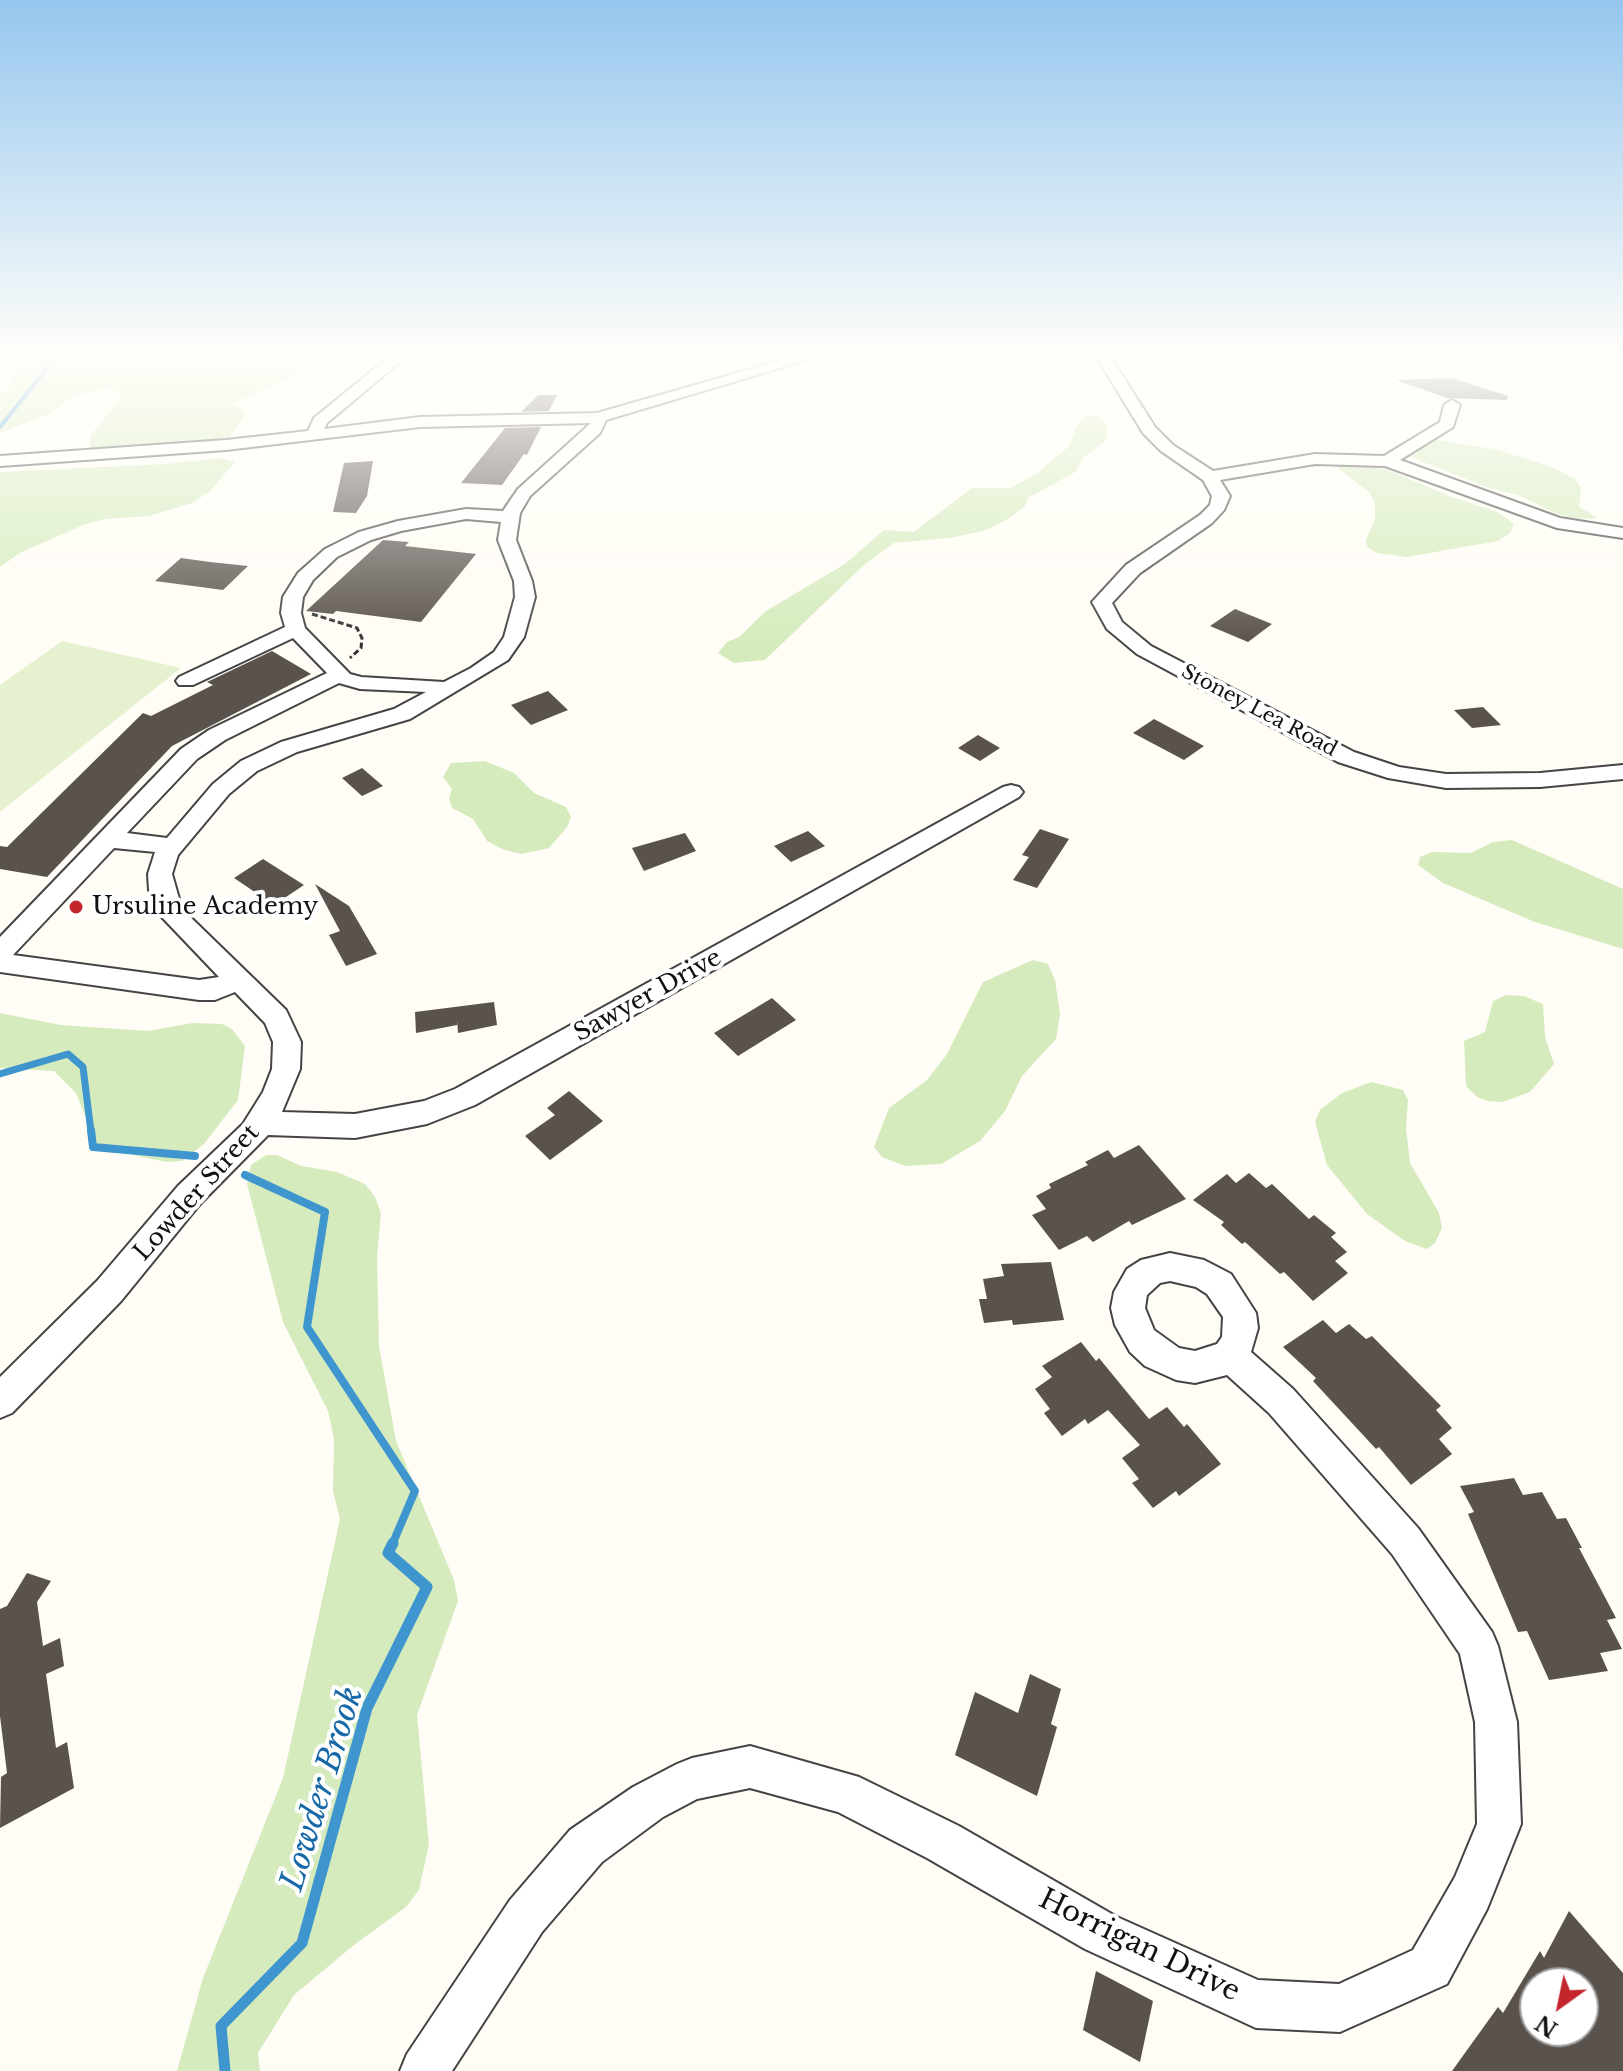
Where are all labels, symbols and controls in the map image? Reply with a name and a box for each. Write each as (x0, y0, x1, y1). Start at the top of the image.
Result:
street label: Stoney Lea Road (1177, 660, 1341, 762)
place label: Ursuline Academy (92, 893, 318, 921)
marker: Ursuline Academy (67, 898, 85, 916)
street label: Sawyer Drive (569, 944, 727, 1048)
street label: Lowder Street (128, 1119, 266, 1267)
water label: Lowder Brook (274, 1683, 372, 1895)
street label: Horrigan Drive (1033, 1883, 1245, 2009)
north arrow (1519, 1967, 1599, 2047)
text: N (1531, 2009, 1563, 2043)

